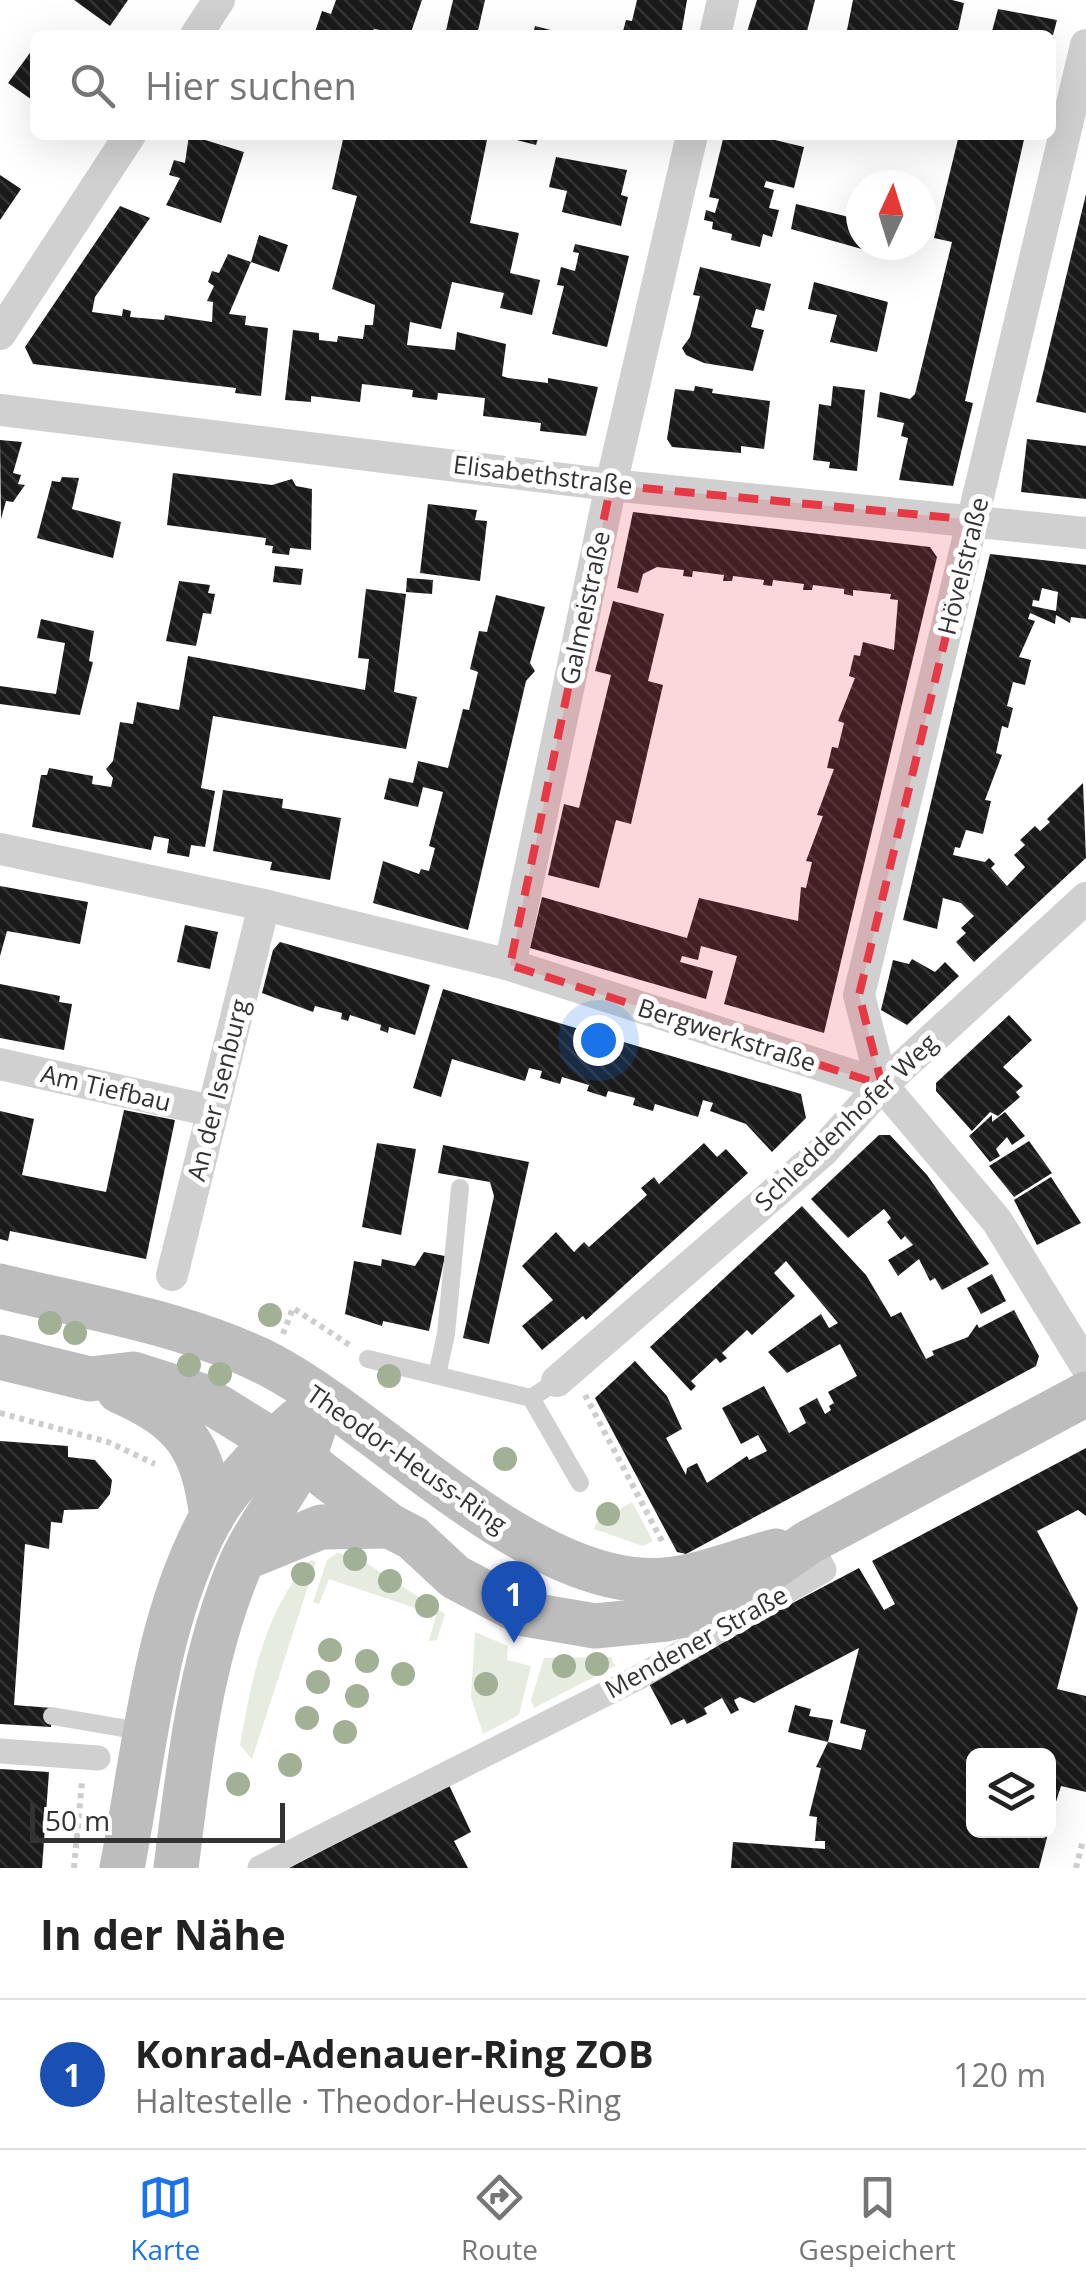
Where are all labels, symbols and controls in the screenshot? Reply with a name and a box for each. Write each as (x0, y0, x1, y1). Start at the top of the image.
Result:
search box (30, 30, 1056, 140)
icon: search (65, 58, 120, 113)
text: Hier suchen (145, 59, 357, 111)
north arrow (846, 170, 936, 260)
street label: Elisabethstraße (452, 446, 635, 502)
street label: Hövelstraße (928, 493, 996, 638)
street label: Galmeistraße (551, 528, 617, 688)
street label: Bergwerkstraße (634, 989, 821, 1079)
street label: An der Isenburg (178, 995, 256, 1184)
your location (573, 1015, 624, 1066)
street label: Schleddenhofer Weg (747, 1025, 944, 1217)
street label: Am Tiefbau (38, 1056, 175, 1118)
street label: Theodor-Heuss-Ring (301, 1376, 515, 1540)
pin: 1 (482, 1560, 546, 1643)
street label: Mendener Straße (598, 1577, 793, 1705)
map controls (966, 1748, 1056, 1838)
button: layers (966, 1748, 1056, 1838)
scale bar (30, 1798, 285, 1842)
text: 50 m (45, 1801, 110, 1839)
text: In der Nähe (40, 1905, 286, 1962)
text: Konrad-Adenauer-Ring ZOB (135, 2027, 654, 2079)
text: 1 (63, 2053, 82, 2096)
text: 120 m (953, 2053, 1046, 2096)
text: Haltestelle · Theodor-Heuss-Ring (135, 2079, 621, 2122)
tab: Karte (130, 2170, 200, 2268)
tab: Route (461, 2170, 538, 2268)
tab: Gespeichert (799, 2170, 956, 2268)

